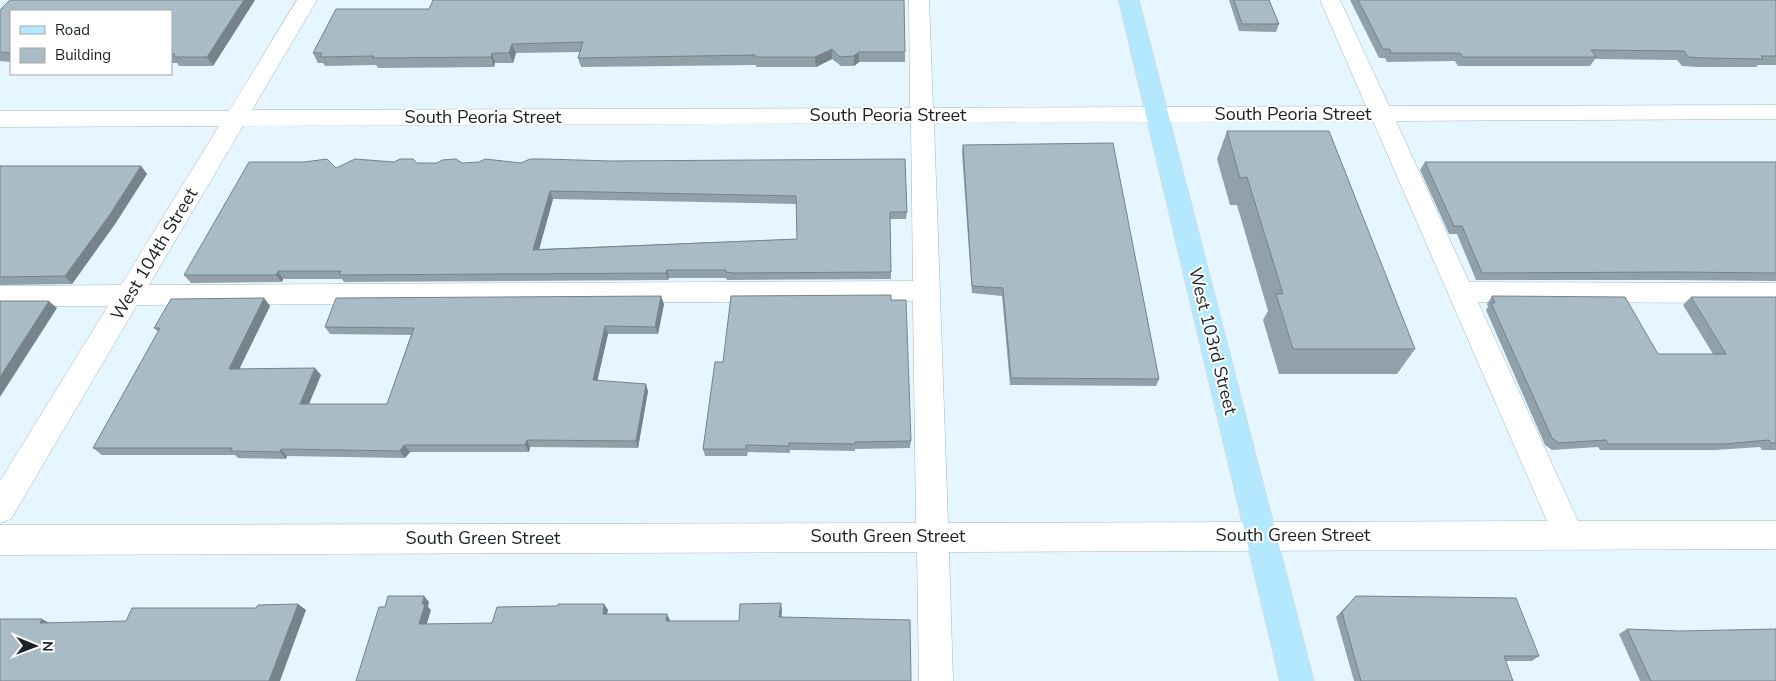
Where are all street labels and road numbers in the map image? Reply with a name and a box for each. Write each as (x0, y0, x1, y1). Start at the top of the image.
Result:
street label: South Peoria Street (1215, 102, 1372, 126)
street label: South Peoria Street (810, 103, 967, 127)
street label: South Peoria Street (405, 105, 562, 129)
street label: West 104th Street (105, 183, 203, 325)
street label: West 103rd Street (1183, 265, 1243, 418)
street label: South Green Street (1216, 523, 1371, 547)
street label: South Green Street (811, 524, 966, 548)
street label: South Green Street (406, 526, 561, 550)

